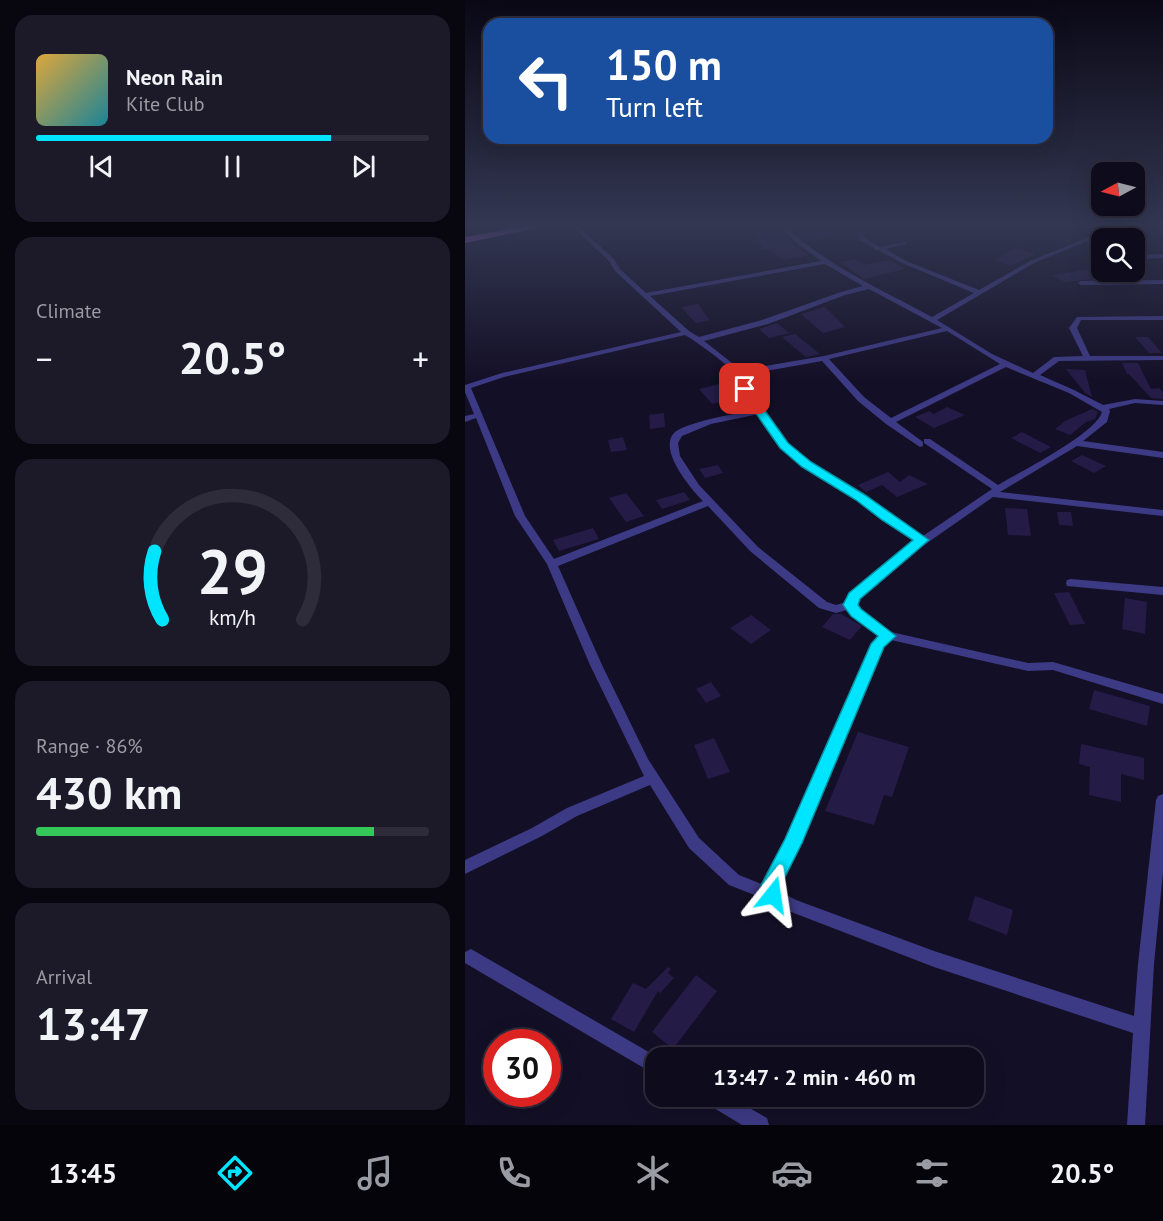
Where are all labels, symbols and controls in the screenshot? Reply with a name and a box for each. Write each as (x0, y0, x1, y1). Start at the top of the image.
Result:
text: 150 m (606, 37, 722, 92)
icon: left (507, 42, 585, 120)
text: Neon Rain (126, 63, 223, 91)
text: Turn left (606, 90, 703, 124)
text: Kite Club (126, 91, 204, 117)
icon: previous (85, 150, 118, 183)
icon: pause (216, 150, 249, 183)
icon: next (347, 150, 380, 183)
north arrow (1091, 162, 1145, 216)
map controls (1091, 162, 1145, 282)
button: search (1091, 228, 1145, 282)
text: Climate (36, 298, 102, 324)
text: 20.5° (179, 328, 286, 386)
text: − (36, 337, 53, 380)
text: + (412, 337, 429, 380)
pin (719, 363, 770, 414)
icon: arrive (728, 372, 761, 405)
text: 29 (197, 530, 268, 611)
text: km/h (209, 603, 256, 631)
text: Range · 86% (36, 733, 143, 759)
text: 430 km (36, 763, 182, 821)
position arrow (741, 863, 805, 927)
text: Arrival (36, 964, 92, 990)
text: 13:47 (36, 994, 150, 1052)
speed limit sign: 30 (483, 1029, 561, 1107)
text: 13:47 · 2 min · 460 m (713, 1063, 916, 1091)
icon: directions (214, 1152, 256, 1194)
icon: music (354, 1152, 396, 1194)
icon: phone (493, 1152, 535, 1194)
icon: climate (632, 1152, 674, 1194)
icon: car (771, 1152, 813, 1194)
icon: filters (911, 1152, 953, 1194)
text: 13:45 (49, 1156, 117, 1190)
text: 20.5° (1050, 1156, 1114, 1190)

